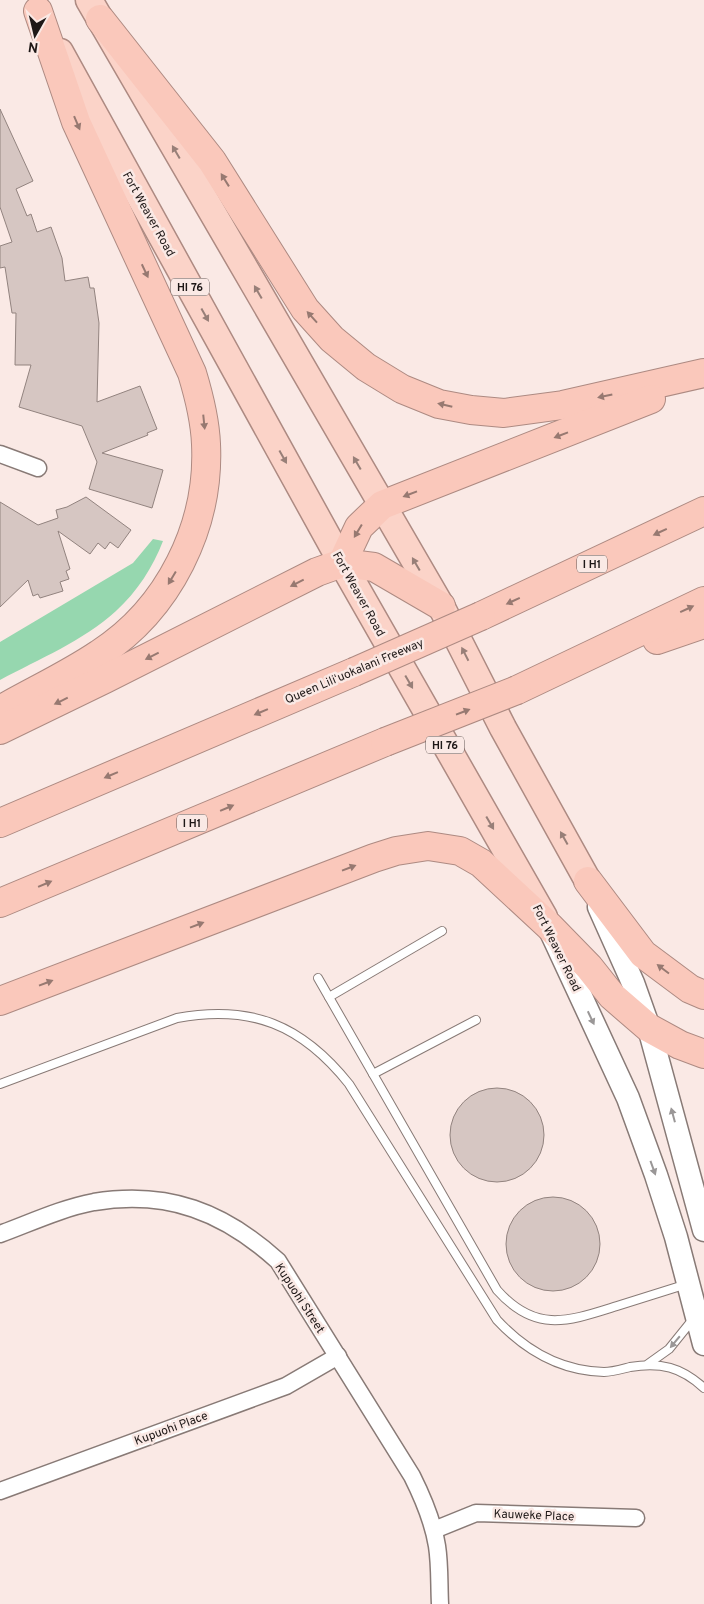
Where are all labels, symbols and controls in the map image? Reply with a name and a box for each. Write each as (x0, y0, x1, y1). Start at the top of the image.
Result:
north arrow (10, 10, 60, 60)
text: N (27, 37, 40, 56)
one-way arrow (74, 116, 82, 130)
one-way arrow (172, 145, 181, 158)
street label: Fort Weaver Road (118, 169, 178, 260)
one-way arrow (220, 173, 229, 187)
one-way arrow (142, 264, 150, 278)
road number: HI 76 (171, 278, 209, 296)
one-way arrow (254, 285, 262, 300)
one-way arrow (200, 308, 209, 321)
one-way arrow (306, 311, 318, 323)
one-way arrow (597, 392, 613, 400)
one-way arrow (438, 401, 453, 409)
one-way arrow (200, 414, 208, 430)
one-way arrow (553, 431, 568, 439)
one-way arrow (279, 450, 287, 464)
one-way arrow (353, 456, 362, 469)
one-way arrow (402, 491, 417, 498)
one-way arrow (353, 525, 362, 538)
one-way arrow (653, 528, 667, 536)
street label: Fort Weaver Road (328, 549, 388, 640)
one-way arrow (412, 556, 420, 571)
road number: I H1 (577, 556, 607, 572)
one-way arrow (167, 571, 177, 584)
one-way arrow (290, 579, 304, 587)
one-way arrow (506, 598, 520, 606)
one-way arrow (680, 605, 694, 613)
street label: Queen Liliʻuokalani Freeway (283, 635, 426, 708)
one-way arrow (461, 646, 469, 661)
one-way arrow (145, 652, 159, 660)
one-way arrow (405, 674, 413, 689)
one-way arrow (54, 696, 69, 705)
one-way arrow (455, 707, 470, 715)
one-way arrow (253, 708, 268, 716)
road number: HI 76 (426, 736, 464, 754)
one-way arrow (104, 772, 118, 780)
one-way arrow (220, 804, 234, 812)
road number: I H1 (177, 814, 207, 831)
one-way arrow (485, 816, 494, 830)
one-way arrow (560, 831, 568, 846)
one-way arrow (342, 864, 357, 872)
one-way arrow (38, 880, 52, 888)
street label: Fort Weaver Road (528, 902, 584, 995)
one-way arrow (190, 921, 205, 929)
one-way arrow (656, 964, 670, 974)
one-way arrow (38, 979, 53, 986)
one-way arrow (587, 1011, 595, 1025)
one-way arrow (669, 1107, 677, 1123)
one-way arrow (649, 1161, 657, 1176)
street label: Kupuohi Street (271, 1260, 328, 1337)
one-way arrow (669, 1335, 680, 1348)
street label: Kupuohi Place (132, 1408, 210, 1450)
street label: Kauweke Place (493, 1507, 575, 1525)

